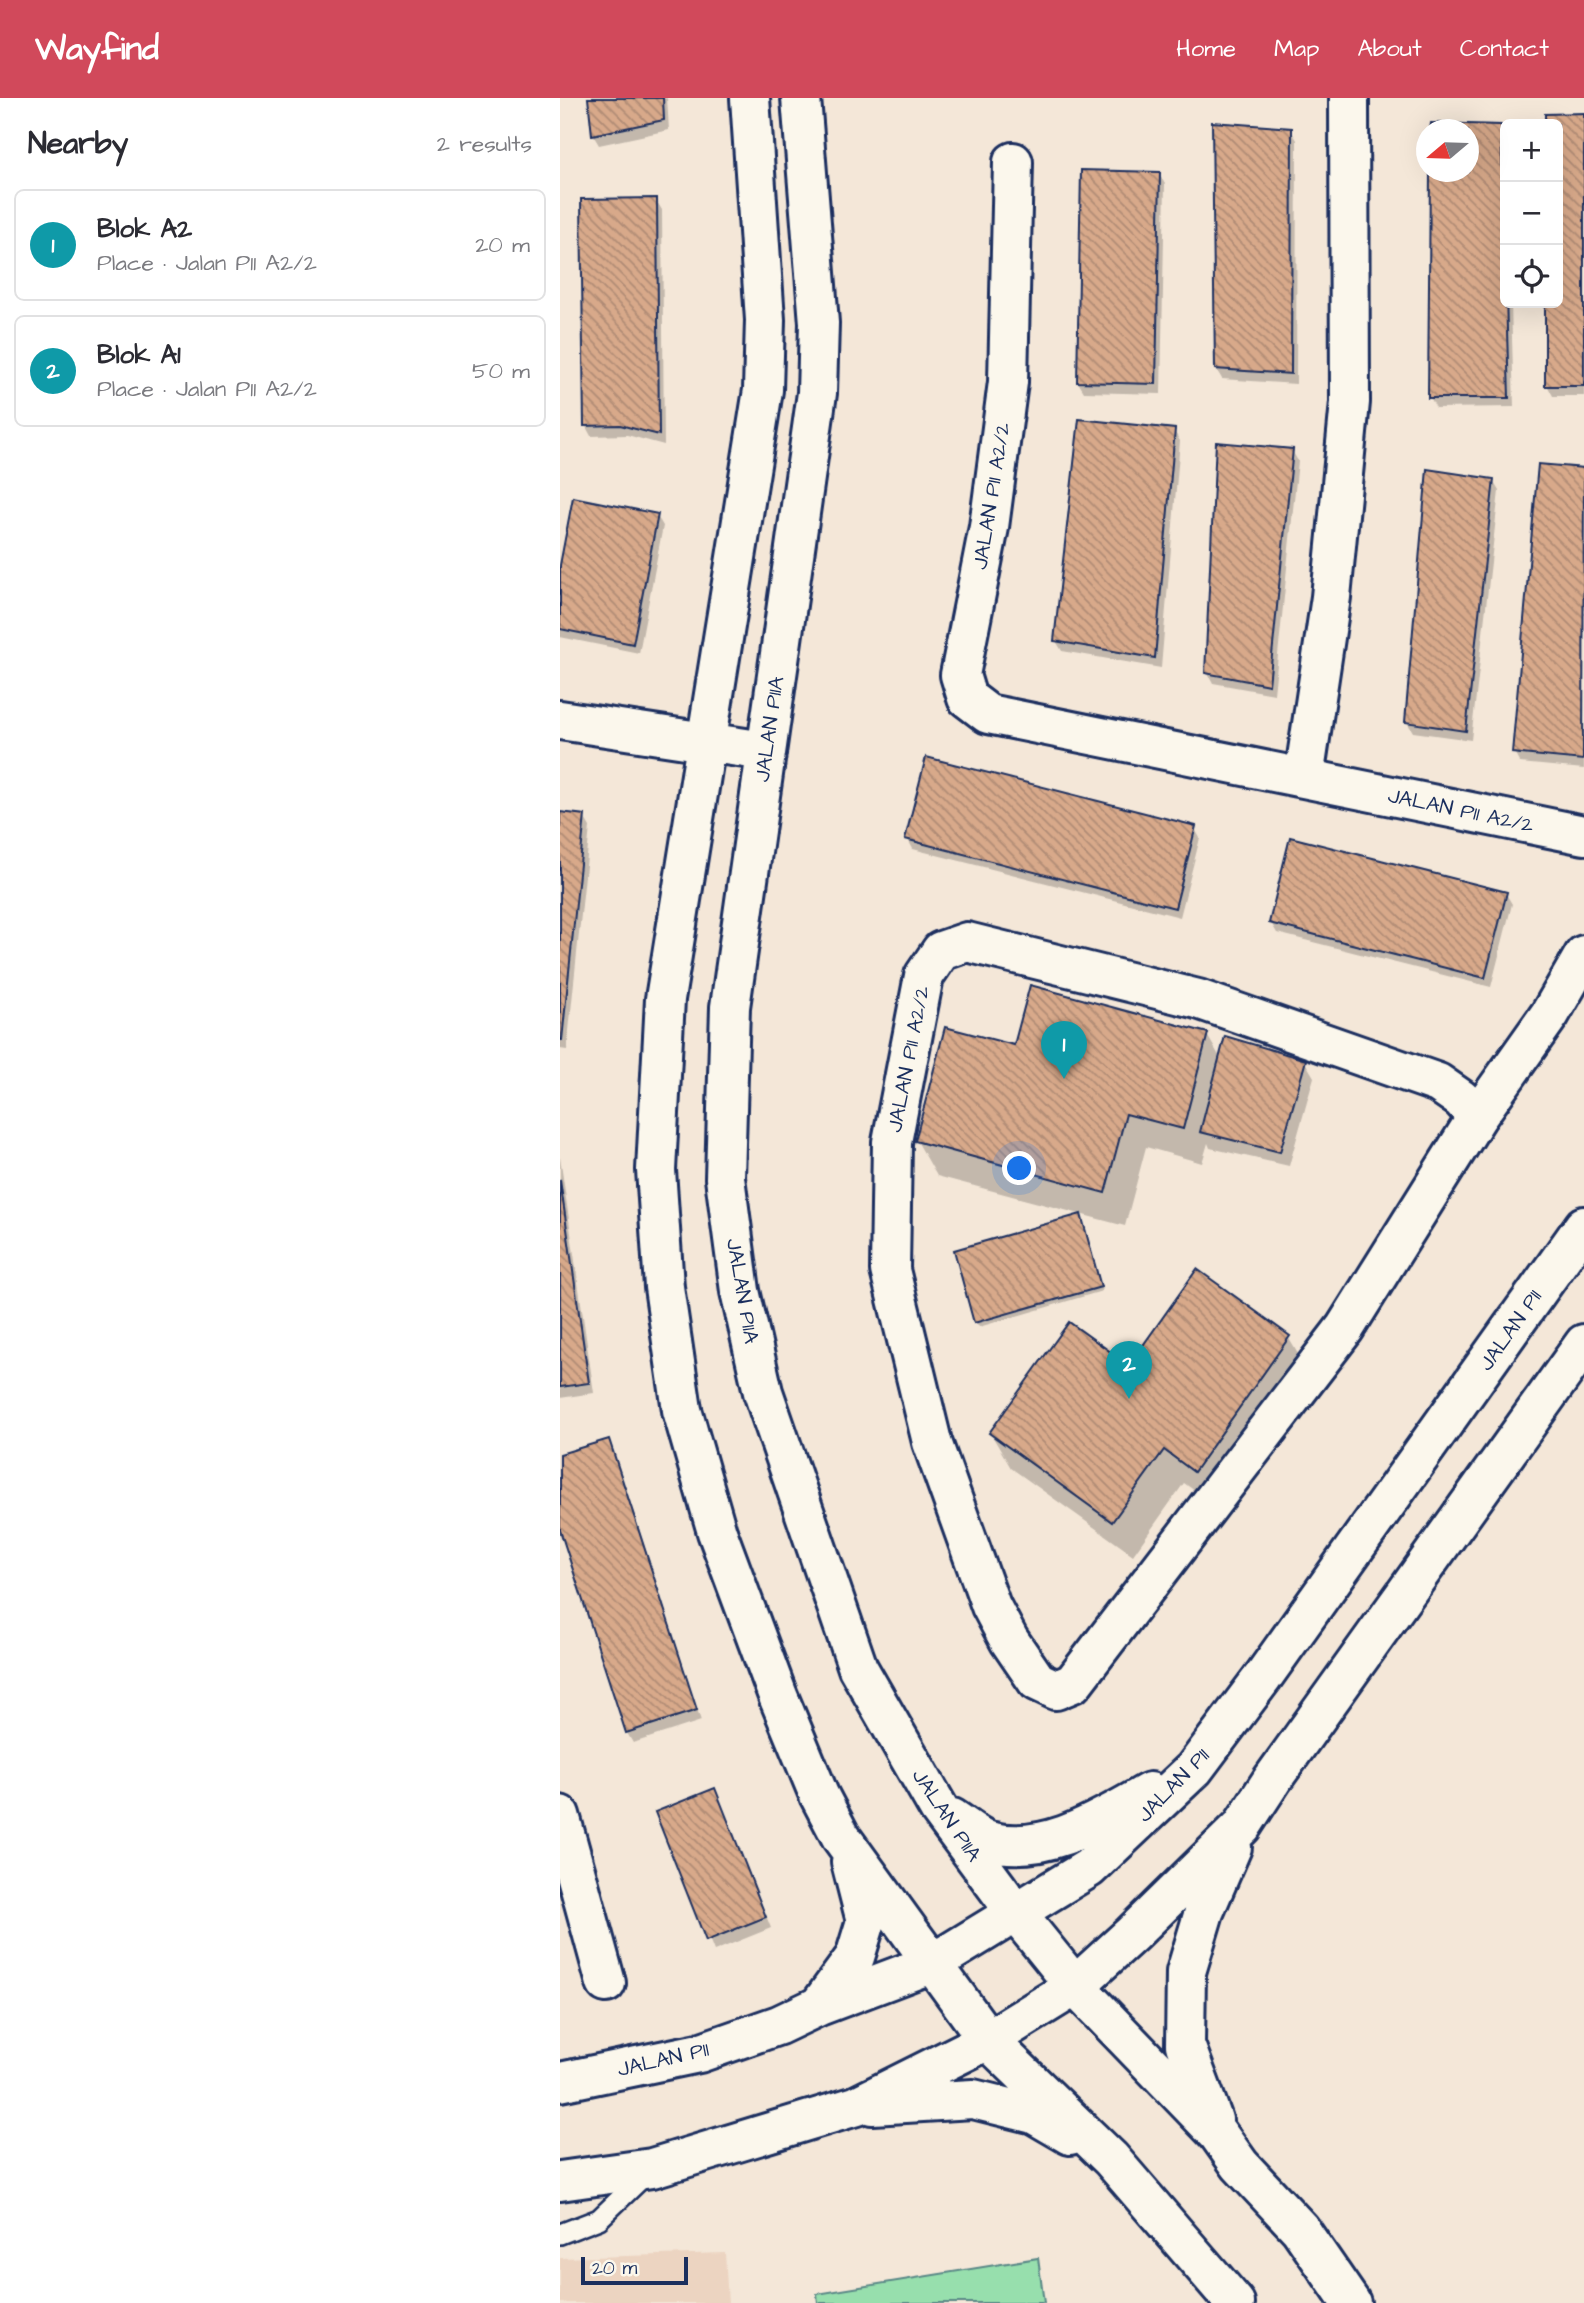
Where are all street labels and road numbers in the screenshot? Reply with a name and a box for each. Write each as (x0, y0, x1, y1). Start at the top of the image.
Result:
street label: JALAN P11 A2/2 (966, 421, 1017, 572)
street label: JALAN P11A (748, 674, 791, 784)
street label: JALAN P11 A2/2 (1385, 781, 1536, 840)
street label: JALAN P11 A2/2 (880, 984, 937, 1135)
street label: JALAN P11A (719, 1236, 766, 1347)
street label: JALAN P11 (1472, 1284, 1549, 1377)
street label: JALAN P11 (1131, 1742, 1216, 1829)
street label: JALAN P11A (905, 1763, 989, 1868)
street label: JALAN P11 (615, 2035, 712, 2084)

